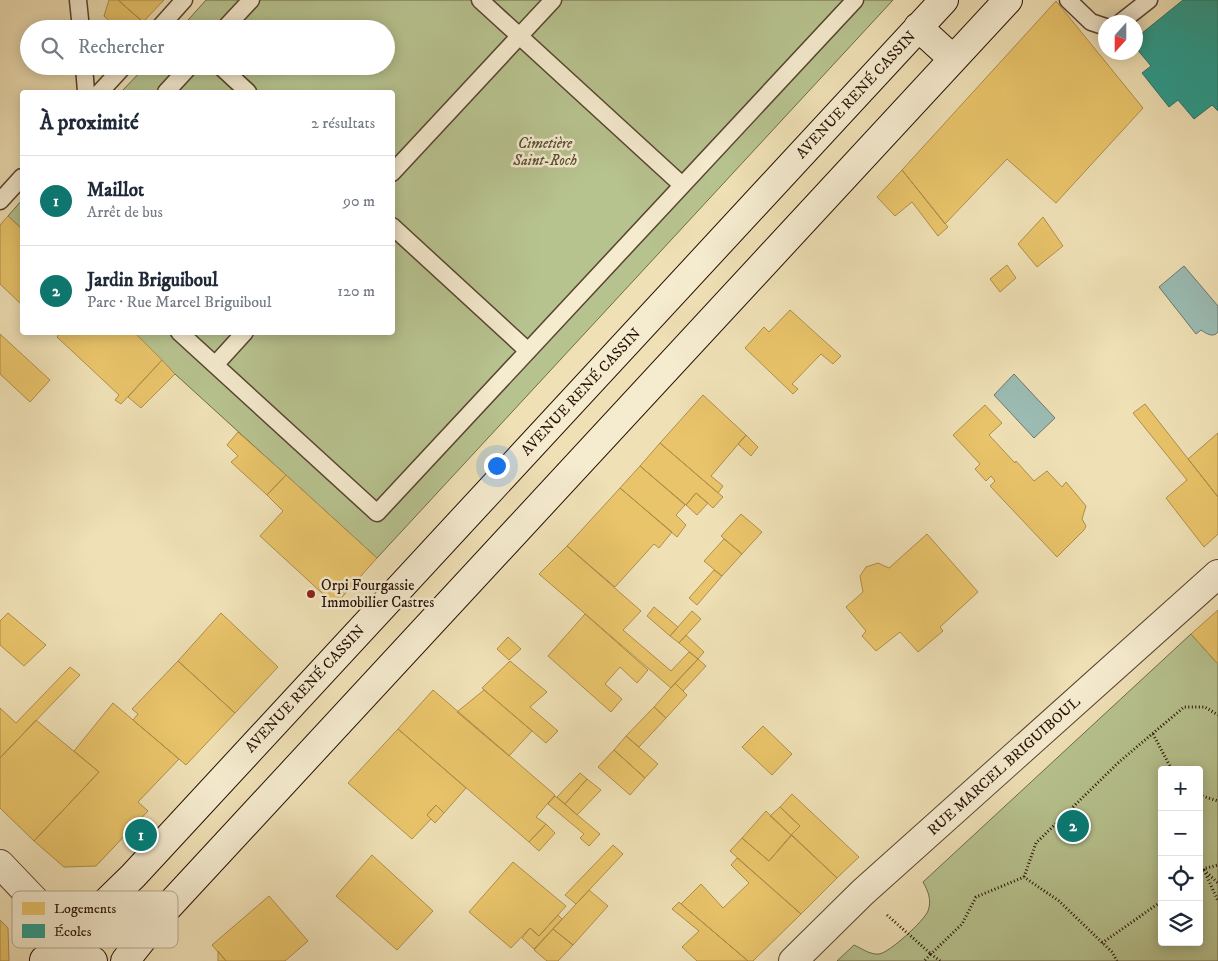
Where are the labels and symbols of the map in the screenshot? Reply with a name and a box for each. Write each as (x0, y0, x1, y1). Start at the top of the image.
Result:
north arrow (1098, 15, 1143, 60)
street label: AVENUE RENÉ CASSIN (792, 27, 920, 163)
park label: Cimetière Saint-Roch (512, 134, 577, 170)
street label: AVENUE RENÉ CASSIN (517, 324, 645, 460)
your location (484, 453, 510, 479)
place label: Orpi Fourgassie Immobilier Castres (321, 576, 434, 612)
marker: Orpi Fourgassie Immobilier Castres (305, 588, 317, 600)
street label: AVENUE RENÉ CASSIN (241, 621, 369, 757)
street label: RUE MARCEL BRIGUIBOUL (924, 692, 1084, 840)
pin: 2 (1057, 807, 1089, 845)
pin: 1 (125, 816, 157, 854)
legend (12, 891, 178, 948)
text: Logements (54, 900, 117, 918)
text: Écoles (54, 923, 92, 941)

